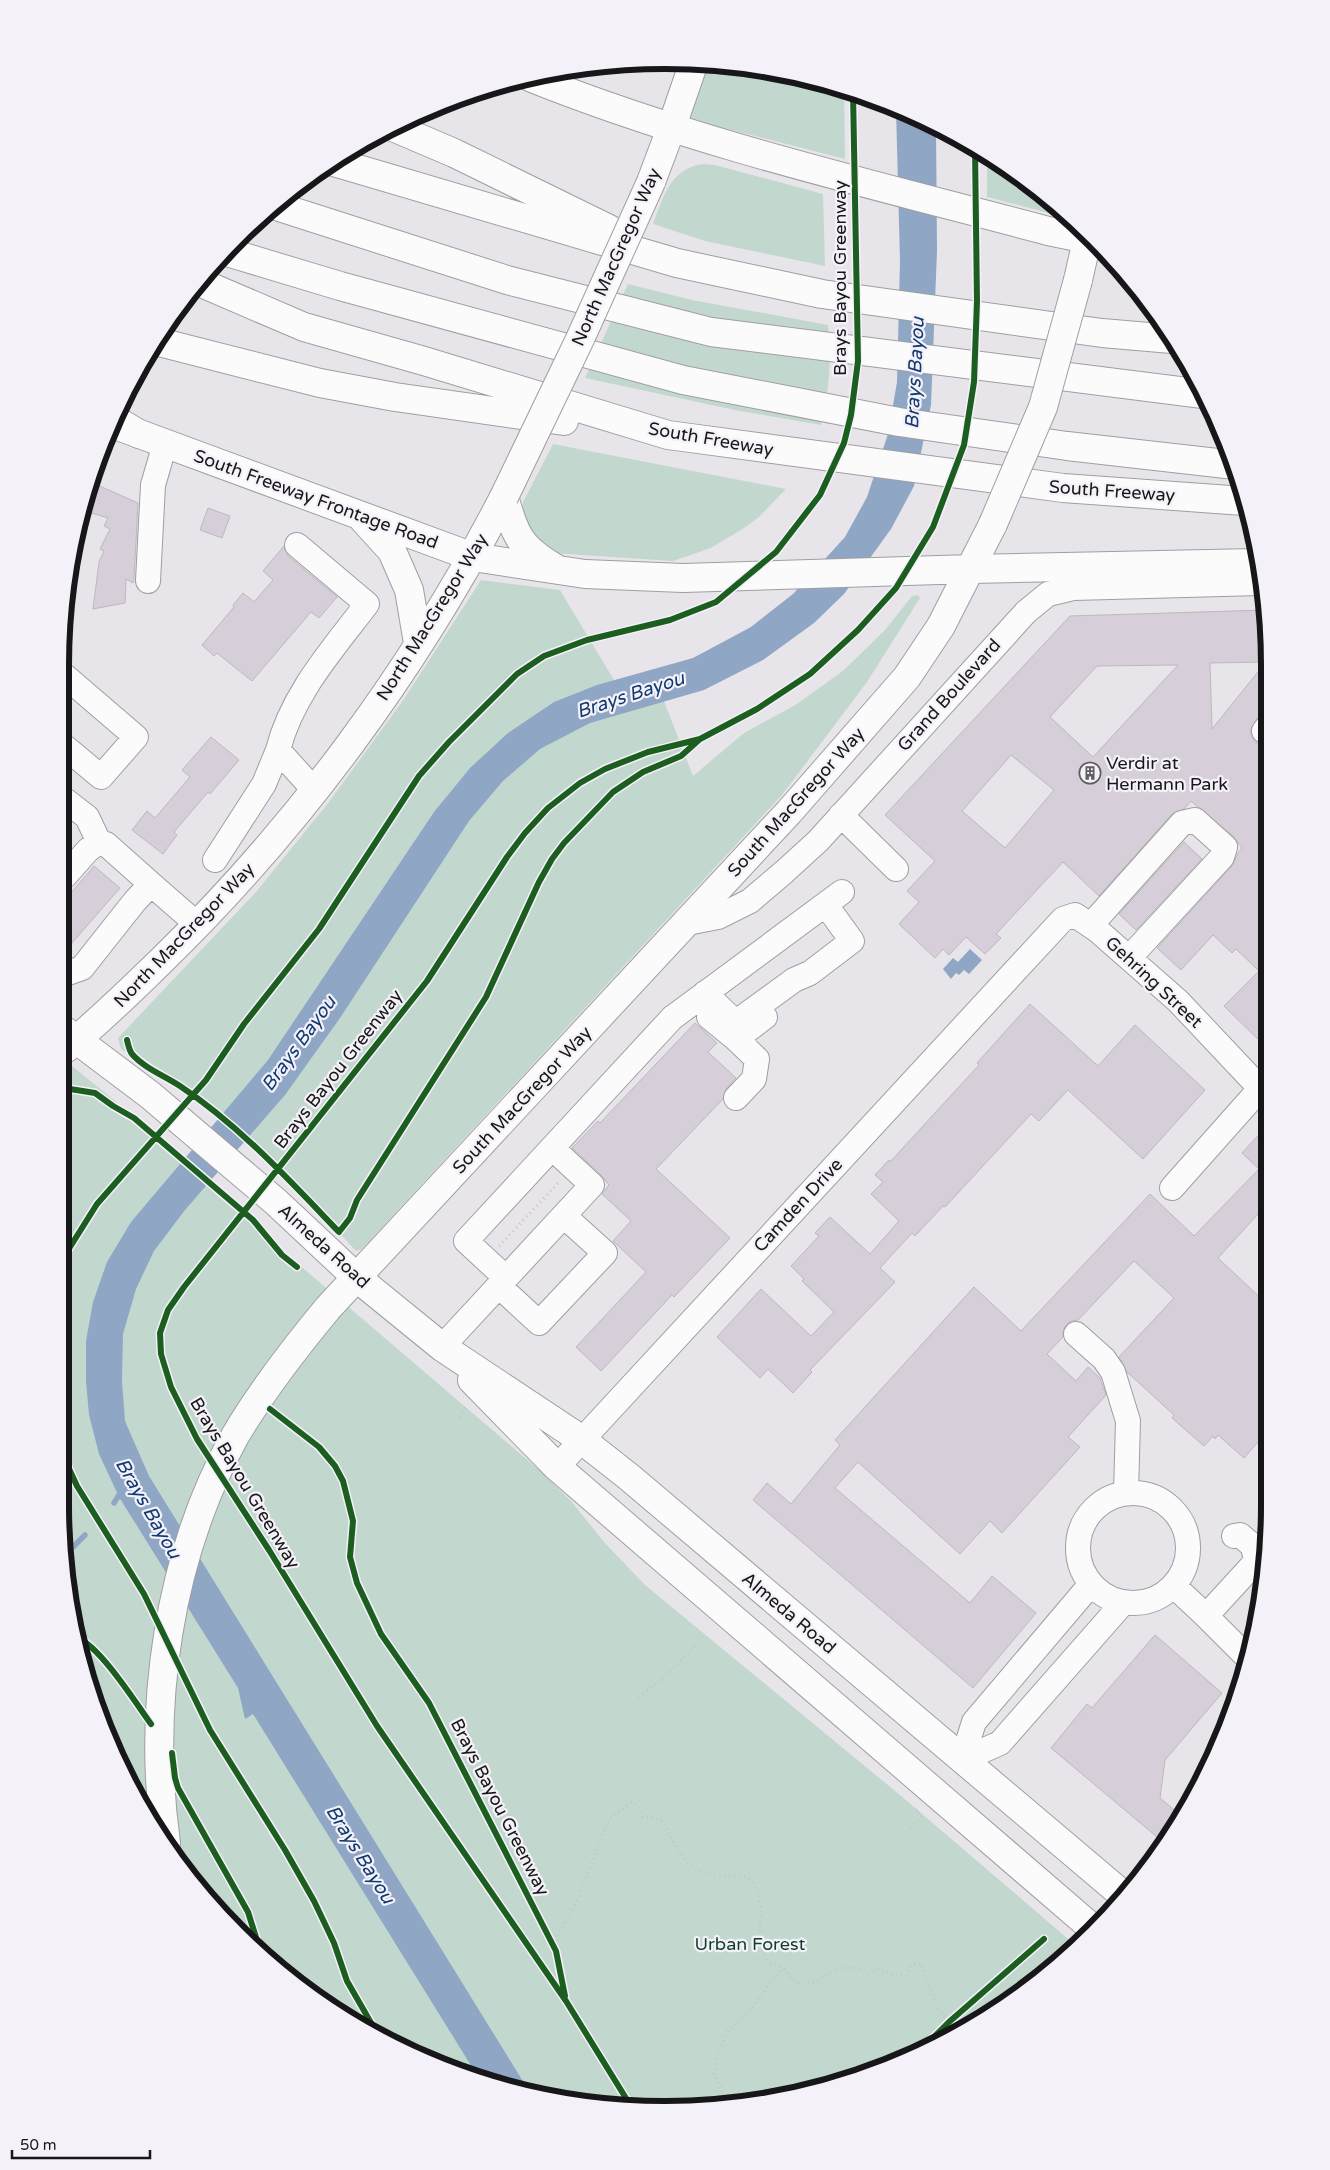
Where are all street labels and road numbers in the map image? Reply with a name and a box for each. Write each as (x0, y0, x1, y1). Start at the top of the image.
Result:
street label: North MacGregor Way (567, 164, 665, 350)
street label: Brays Bayou Greenway (829, 180, 851, 376)
street label: South Freeway (647, 417, 776, 461)
street label: South Freeway Frontage Road (191, 444, 441, 554)
street label: South Freeway (1048, 476, 1176, 506)
street label: North MacGregor Way (372, 529, 493, 705)
street label: Grand Boulevard (893, 634, 1005, 756)
street label: South MacGregor Way (723, 722, 869, 881)
street label: North MacGregor Way (109, 858, 259, 1012)
street label: Gehring Street (1101, 931, 1207, 1033)
street label: Brays Bayou Greenway (269, 985, 407, 1153)
street label: South MacGregor Way (448, 1021, 596, 1178)
street label: Camden Drive (749, 1153, 847, 1257)
street label: Almeda Road (274, 1199, 374, 1293)
street label: Brays Bayou Greenway (185, 1393, 305, 1573)
street label: Almeda Road (738, 1567, 840, 1659)
street label: Brays Bayou Greenway (446, 1715, 554, 1900)

